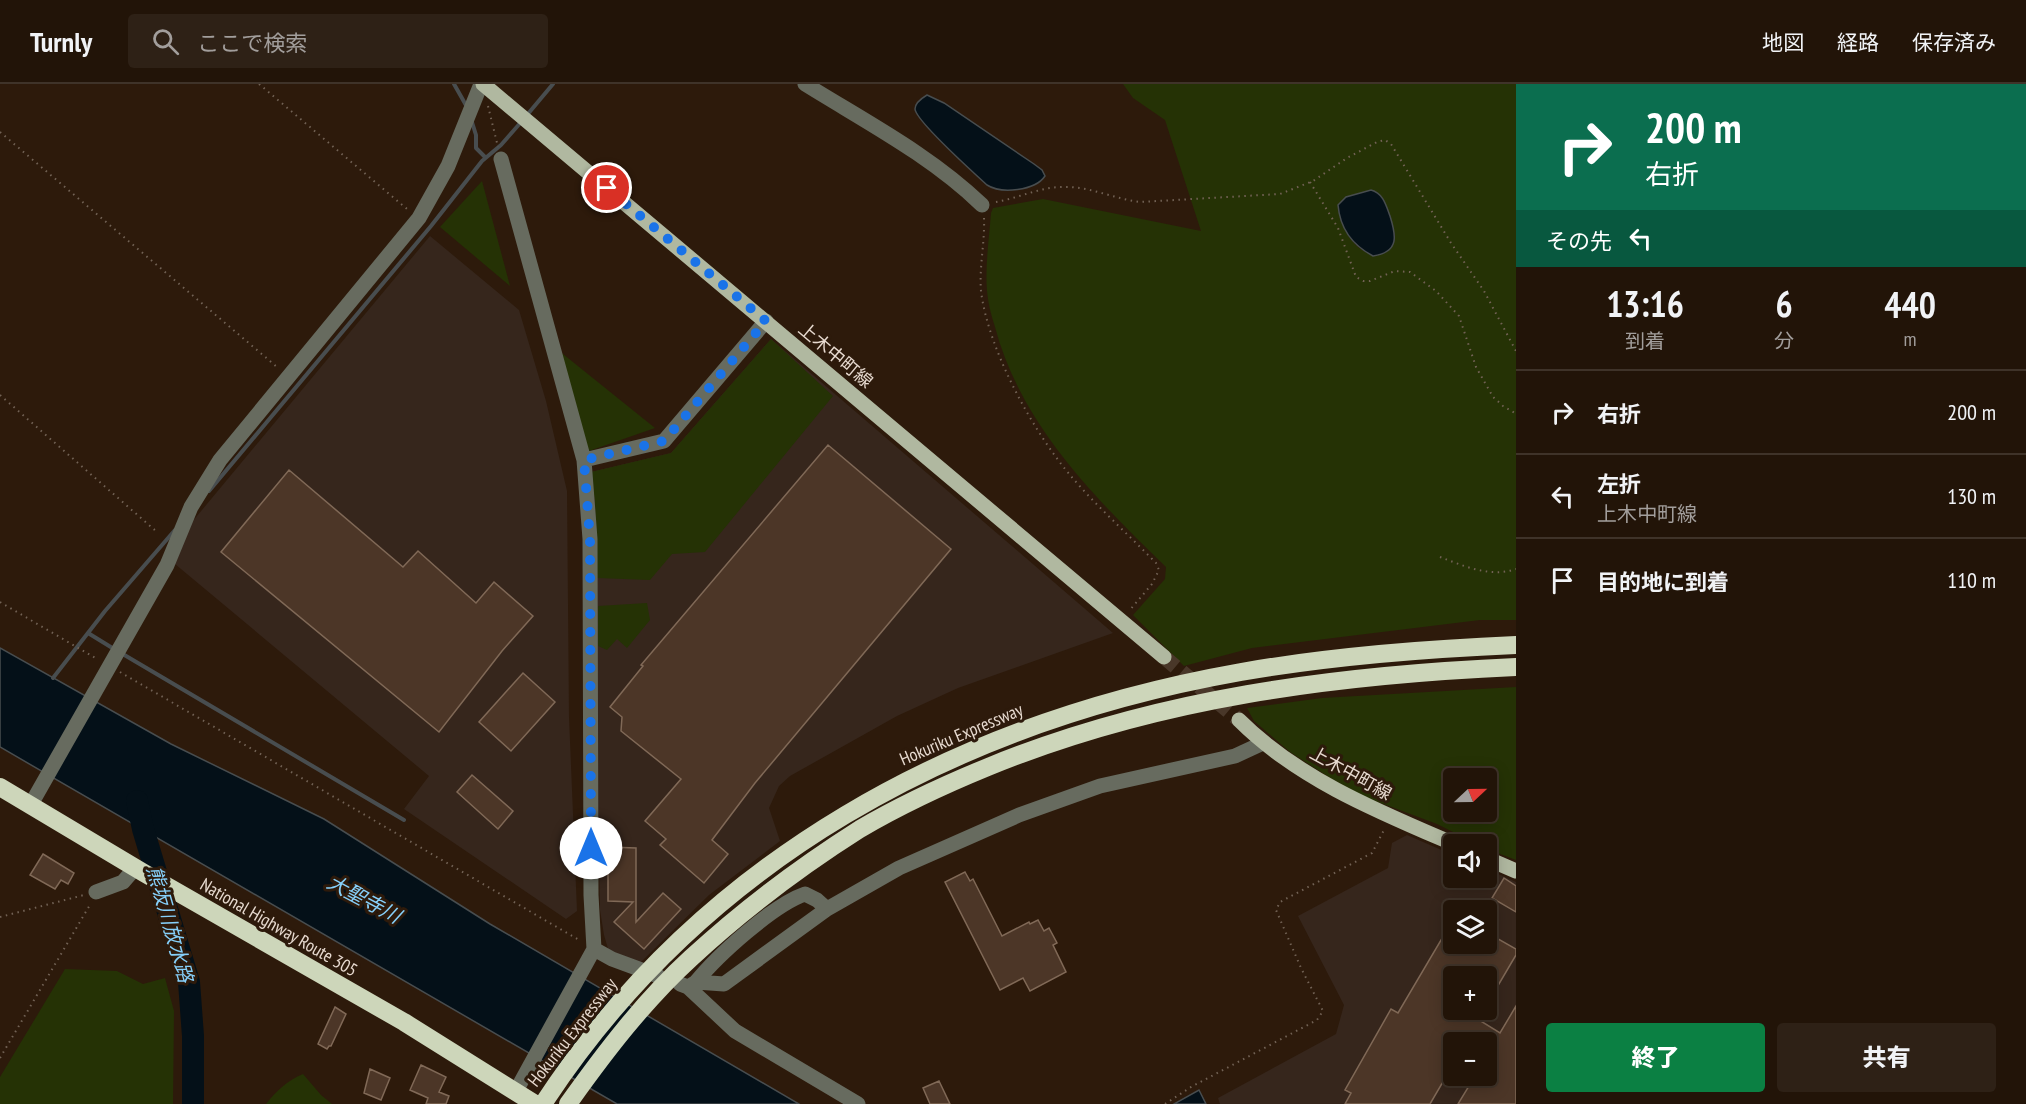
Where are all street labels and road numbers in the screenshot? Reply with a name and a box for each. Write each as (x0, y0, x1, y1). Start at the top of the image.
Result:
street label: 上木中町線 (794, 317, 878, 393)
street label: Hokuriku Expressway (896, 698, 1026, 770)
street label: 上木中町線 (1306, 741, 1396, 805)
street label: National Highway Route 305 (196, 873, 362, 981)
street label: Hokuriku Expressway (522, 973, 622, 1091)

